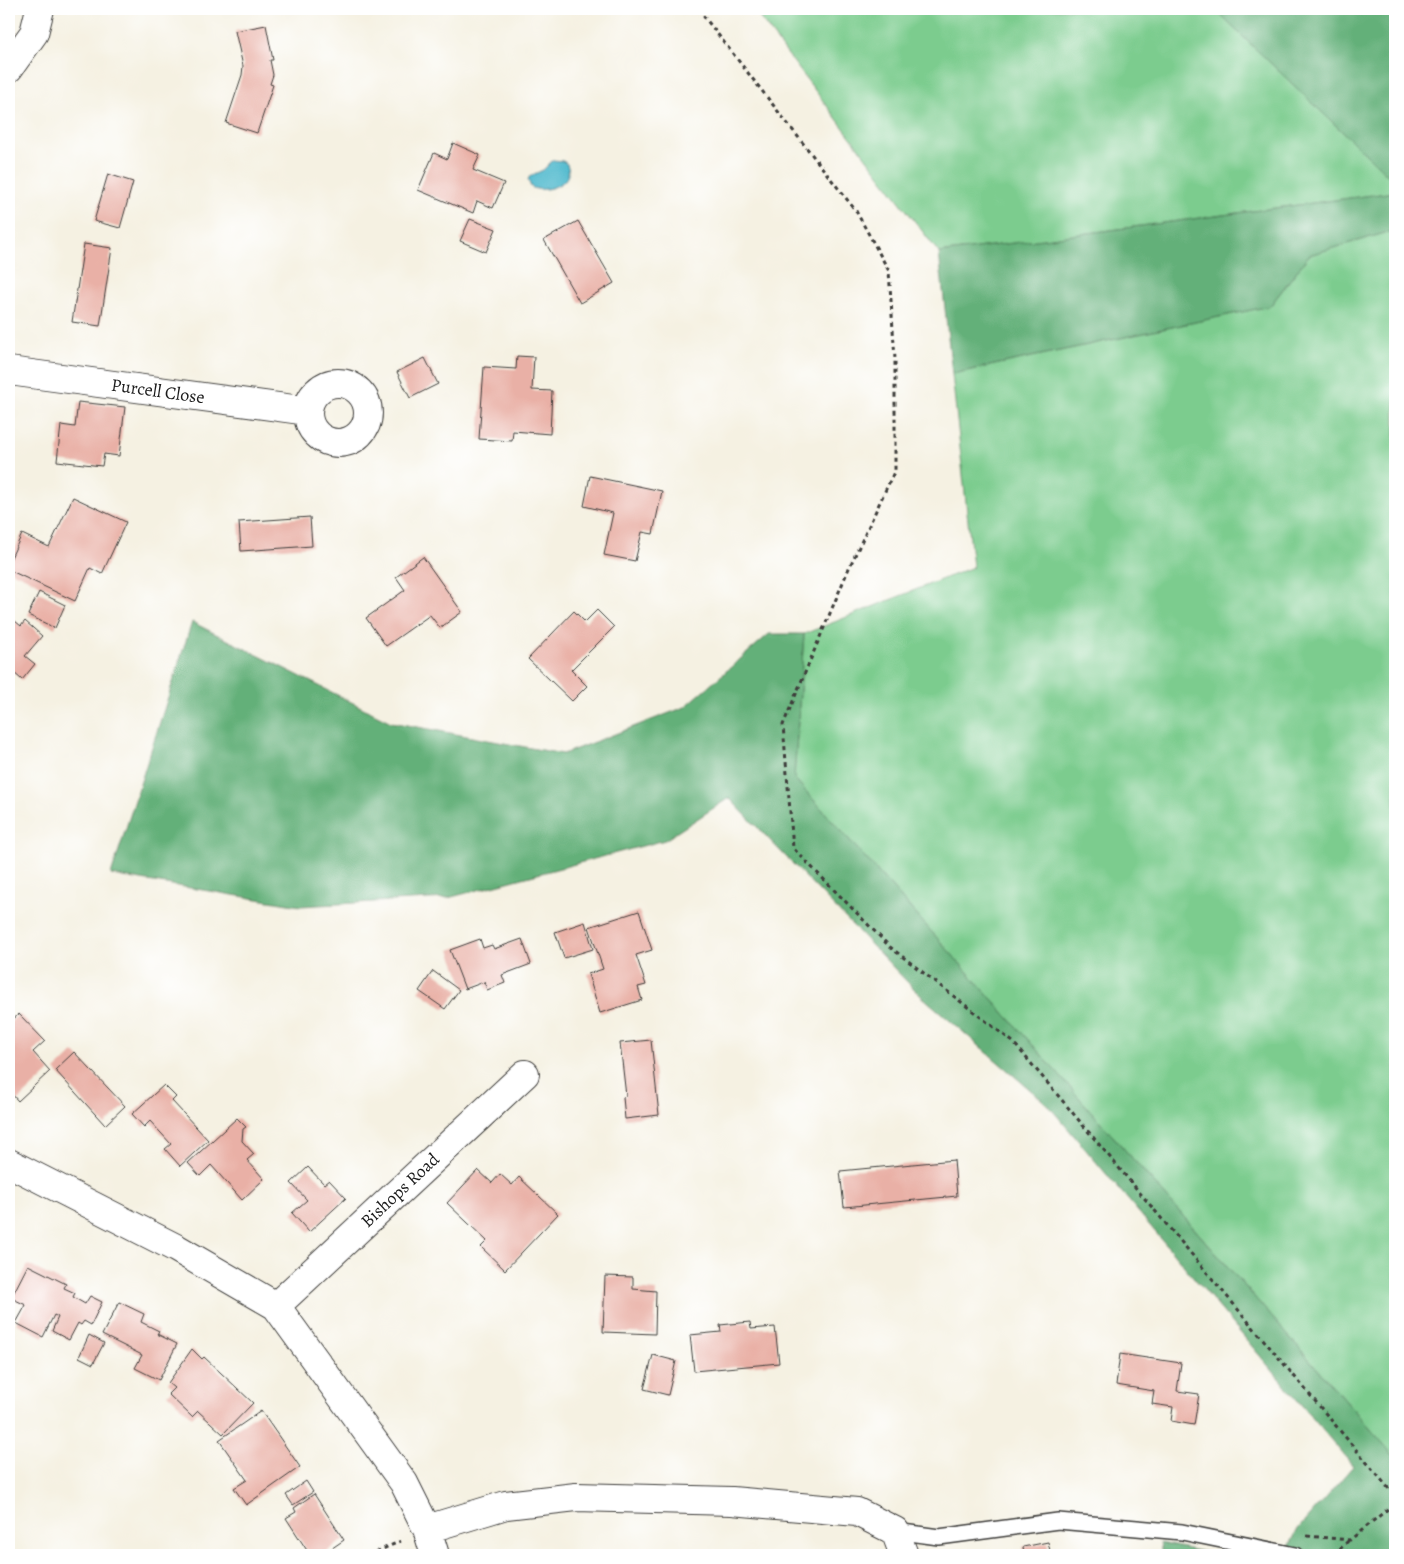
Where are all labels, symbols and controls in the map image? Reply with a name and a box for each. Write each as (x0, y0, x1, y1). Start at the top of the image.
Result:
street label: Purcell Close (110, 373, 206, 409)
street label: Bishops Road (356, 1147, 445, 1233)

